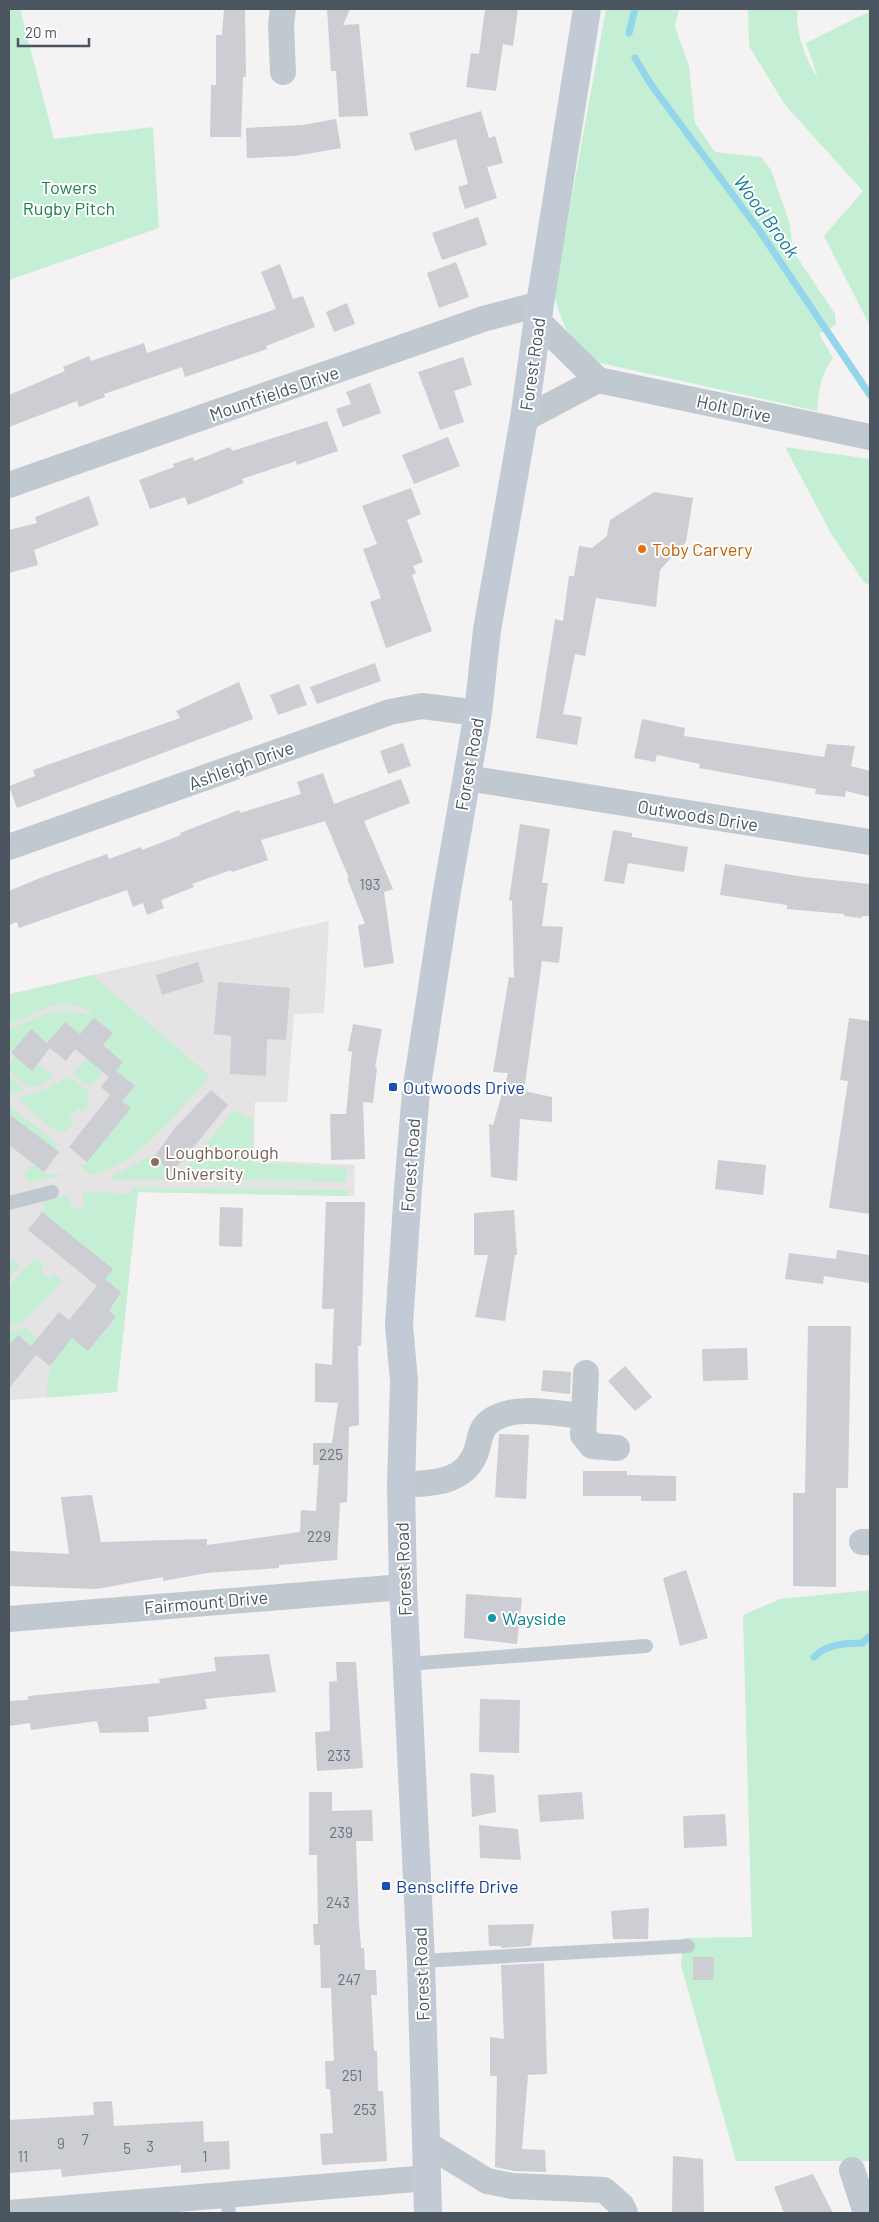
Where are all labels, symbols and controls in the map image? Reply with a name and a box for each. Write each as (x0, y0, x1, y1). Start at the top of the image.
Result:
scale bar (18, 15, 89, 47)
text: 20 m (25, 23, 57, 41)
water label: Wood Brook (729, 170, 805, 262)
park label: Towers Rugby Pitch (23, 176, 115, 219)
street label: Forest Road (515, 316, 549, 412)
street label: Mountfields Drive (206, 361, 342, 425)
street label: Holt Drive (695, 389, 773, 427)
place label: Toby Carvery (652, 538, 753, 560)
marker: Toby Carvery (636, 543, 648, 555)
street label: Forest Road (450, 716, 488, 812)
street label: Ashleigh Drive (185, 736, 297, 794)
street label: Outwoods Drive (636, 795, 760, 835)
house number: 193 (360, 875, 380, 893)
place label: Outwoods Drive (403, 1076, 525, 1098)
marker: Outwoods Drive (387, 1081, 399, 1093)
street label: Forest Road (396, 1117, 424, 1213)
place label: Loughborough University (165, 1141, 279, 1184)
marker: Loughborough University (149, 1156, 161, 1168)
house number: 225 (319, 1445, 343, 1463)
street label: Forest Road (390, 1522, 416, 1616)
house number: 229 (307, 1527, 331, 1545)
street label: Fairmount Drive (143, 1586, 269, 1618)
place label: Wayside (502, 1607, 566, 1629)
marker: Wayside (486, 1612, 498, 1624)
house number: 233 (327, 1746, 351, 1764)
house number: 239 (329, 1823, 353, 1841)
place label: Benscliffe Drive (396, 1875, 519, 1897)
marker: Benscliffe Drive (380, 1880, 392, 1892)
house number: 243 (326, 1893, 350, 1911)
street label: Forest Road (408, 1927, 434, 2021)
house number: 247 (338, 1970, 360, 1988)
house number: 251 (342, 2066, 362, 2084)
house number: 253 (353, 2100, 377, 2118)
house number: 7 (81, 2130, 89, 2148)
house number: 9 (57, 2134, 65, 2152)
house number: 3 (146, 2137, 154, 2155)
house number: 5 (123, 2139, 131, 2157)
house number: 11 (18, 2147, 28, 2165)
house number: 1 (202, 2147, 208, 2165)

